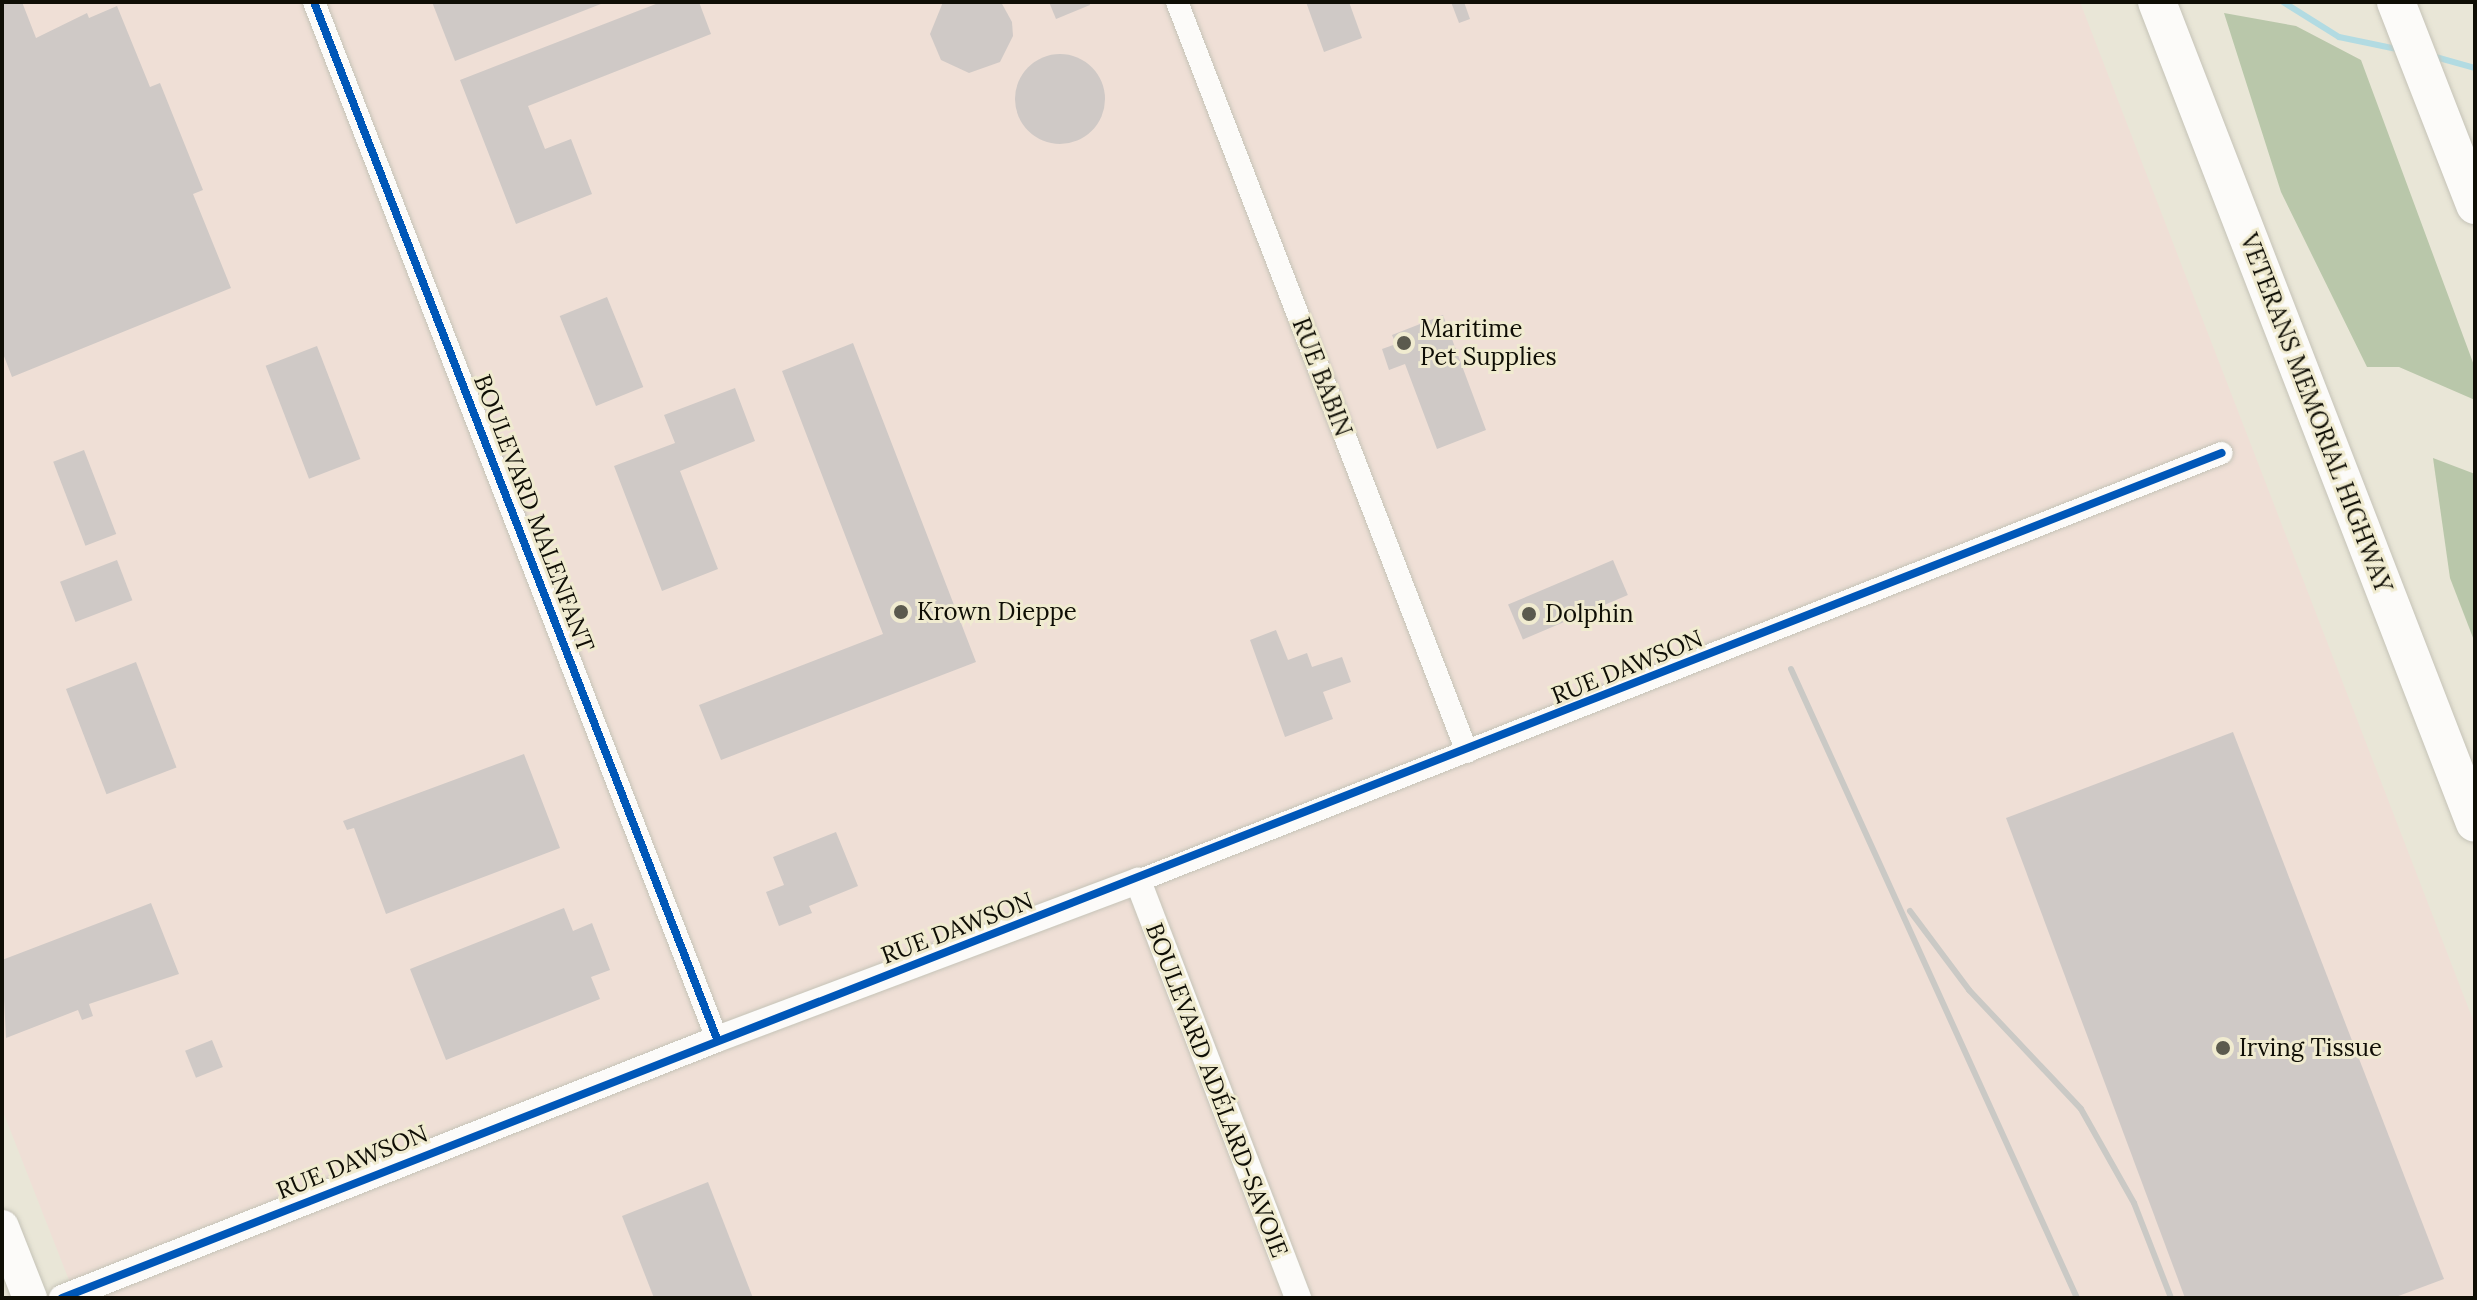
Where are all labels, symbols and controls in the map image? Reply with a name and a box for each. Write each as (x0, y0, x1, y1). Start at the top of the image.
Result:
street label: VETERANS MEMORIAL HIGHWAY (2234, 229, 2398, 597)
street label: RUE BABIN (1286, 314, 1358, 440)
place label: Maritime Pet Supplies (1420, 315, 1557, 371)
marker: Maritime Pet Supplies (1395, 334, 1413, 352)
street label: BOULEVARD MALENFANT (468, 370, 600, 656)
place label: Krown Dieppe (917, 598, 1077, 626)
place label: Dolphin (1545, 600, 1633, 628)
marker: Krown Dieppe (892, 603, 910, 621)
marker: Dolphin (1520, 605, 1538, 623)
street label: RUE DAWSON (1547, 624, 1707, 710)
street label: RUE DAWSON (877, 886, 1037, 970)
street label: BOULEVARD ADÉLARD-SAVOIE (1140, 919, 1294, 1261)
place label: Irving Tissue (2239, 1034, 2382, 1062)
marker: Irving Tissue (2214, 1039, 2232, 1057)
street label: RUE DAWSON (272, 1119, 432, 1205)

